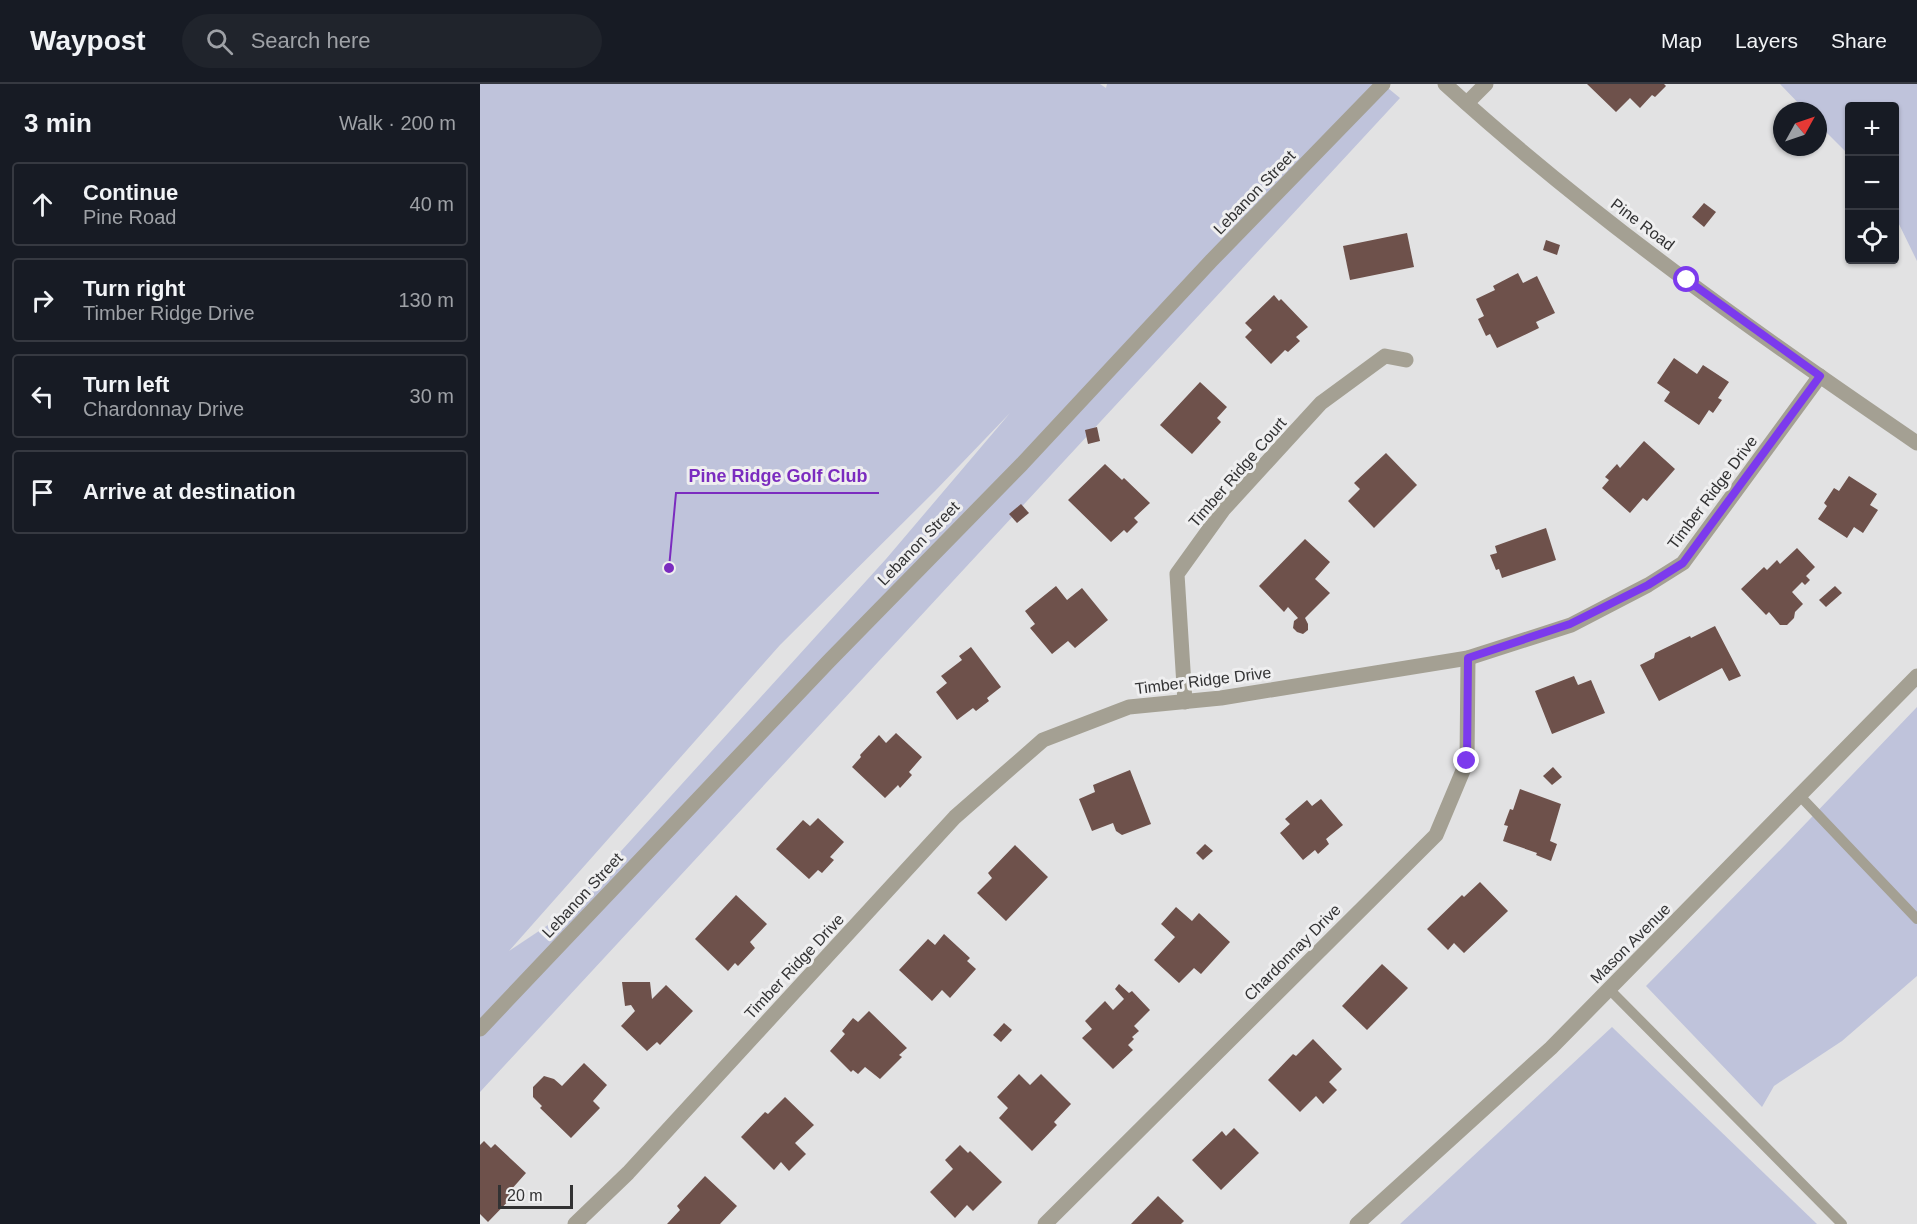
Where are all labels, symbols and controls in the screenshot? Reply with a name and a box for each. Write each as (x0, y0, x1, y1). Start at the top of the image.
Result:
search box (182, 14, 602, 68)
text: Waypost (30, 25, 146, 56)
icon: search (203, 25, 236, 58)
text: Search here (251, 28, 371, 53)
text: Map (1661, 29, 1702, 52)
text: Layers (1735, 29, 1798, 52)
text: Share (1831, 29, 1887, 52)
north arrow (1773, 102, 1827, 156)
map controls (1845, 102, 1899, 264)
button: + (1845, 102, 1899, 156)
text: 3 min (24, 108, 92, 138)
text: Walk · 200 m (339, 112, 456, 134)
street label: Lebanon Street (1210, 147, 1299, 238)
button: − (1845, 156, 1899, 210)
text: Continue (83, 180, 178, 205)
icon: ahead (26, 188, 59, 221)
text: 40 m (410, 193, 454, 215)
street label: Pine Road (1608, 195, 1678, 254)
text: Pine Road (83, 206, 176, 228)
button: locate (1845, 210, 1899, 264)
route start (1673, 266, 1699, 292)
text: Turn right (83, 276, 185, 301)
icon: right (26, 284, 59, 317)
text: 130 m (398, 289, 454, 311)
text: Timber Ridge Drive (83, 302, 255, 324)
text: Turn left (83, 372, 169, 397)
icon: left (26, 380, 59, 413)
text: 30 m (410, 385, 454, 407)
text: Chardonnay Drive (83, 398, 244, 420)
street label: Timber Ridge Court (1185, 414, 1290, 530)
street label: Timber Ridge Drive (1664, 432, 1761, 552)
callout: Pine Ridge Golf Club (676, 457, 879, 493)
text: Pine Ridge Golf Club (689, 466, 868, 486)
icon: arrive (26, 476, 59, 509)
text: Arrive at destination (83, 479, 296, 504)
street label: Lebanon Street (874, 498, 963, 589)
street label: Timber Ridge Drive (1134, 664, 1272, 697)
route end (1453, 747, 1479, 773)
street label: Lebanon Street (539, 849, 626, 941)
street label: Mason Avenue (1587, 900, 1674, 987)
street label: Chardonnay Drive (1241, 901, 1344, 1004)
street label: Timber Ridge Drive (741, 910, 847, 1022)
scale bar (498, 1182, 573, 1210)
text: 20 m (507, 1187, 543, 1204)

